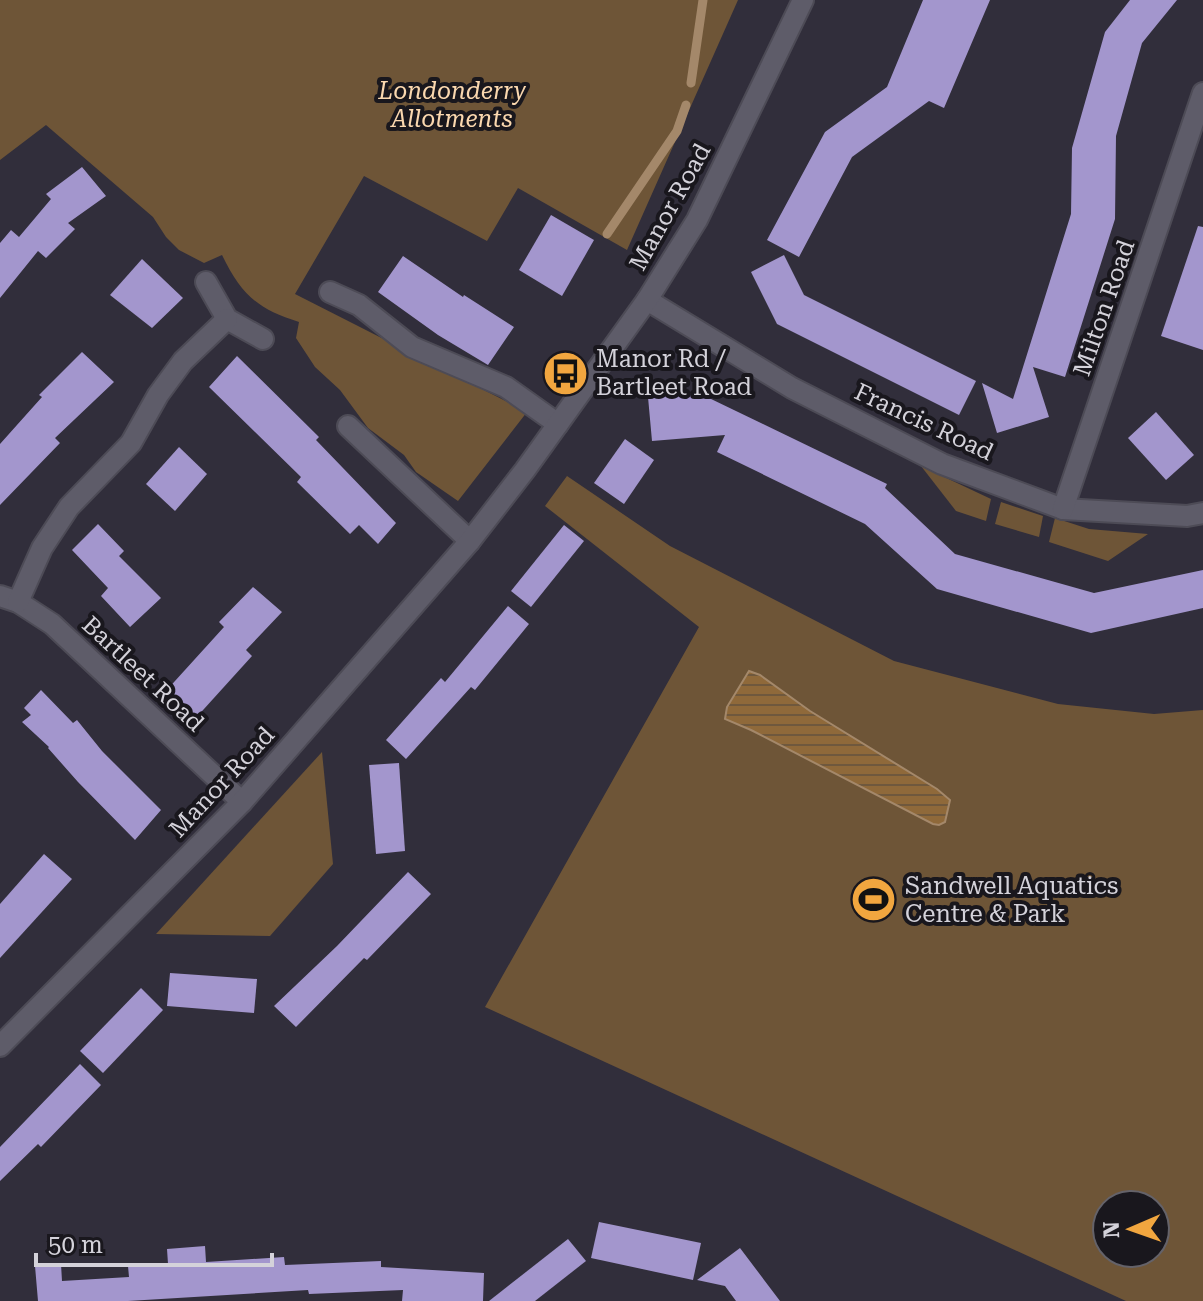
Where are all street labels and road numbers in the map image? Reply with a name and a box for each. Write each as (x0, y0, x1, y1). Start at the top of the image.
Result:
street label: Manor Road (624, 139, 716, 275)
street label: Milton Road (1068, 236, 1140, 380)
street label: Francis Road (850, 378, 998, 466)
street label: Bartleet Road (76, 611, 210, 737)
street label: Manor Road (164, 721, 280, 843)

